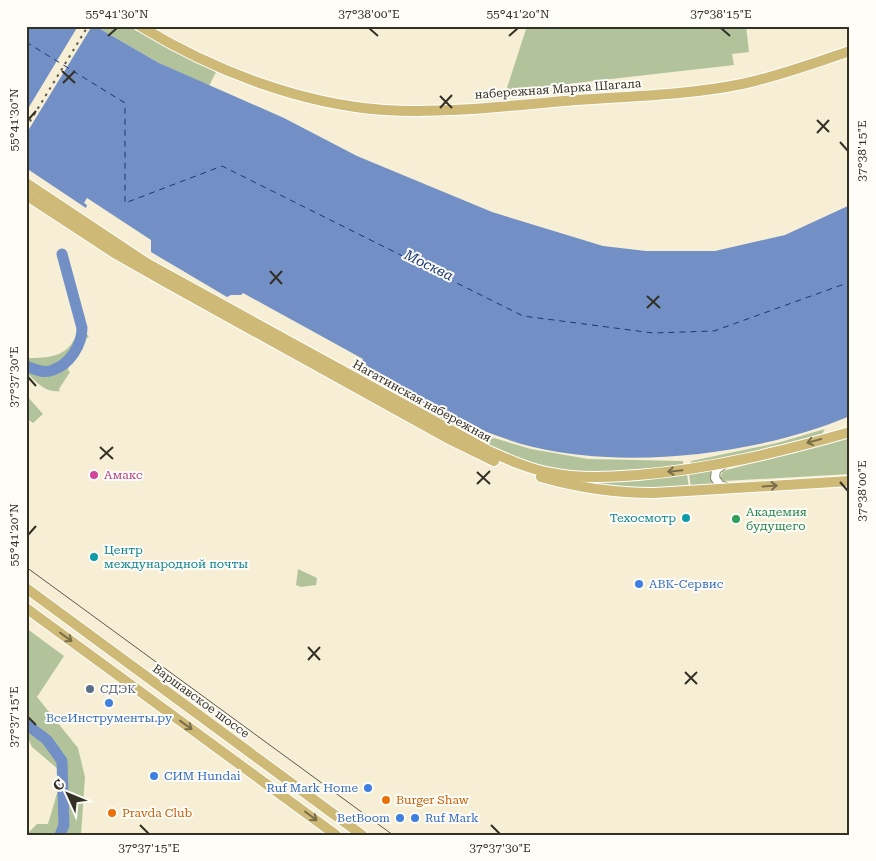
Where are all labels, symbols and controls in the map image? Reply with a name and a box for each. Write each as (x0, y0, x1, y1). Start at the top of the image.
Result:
text: 55°41'30"N (85, 7, 149, 21)
text: 37°38'00"E (338, 7, 400, 21)
text: 55°41'20"N (486, 7, 550, 21)
text: 37°38'15"E (690, 7, 752, 21)
street label: набережная Марка Шагала (474, 76, 642, 102)
text: 55°41'30"N (7, 88, 21, 152)
text: 37°38'15"E (855, 120, 869, 182)
water label: Москва (401, 246, 456, 284)
text: 37°37'30"E (7, 346, 21, 408)
street label: Нагатинская набережная (350, 357, 494, 445)
one-way arrow (806, 437, 822, 447)
text: 37°38'00"E (855, 460, 869, 522)
one-way arrow (668, 466, 684, 476)
place label: Амакс (104, 468, 143, 482)
marker: Амакс (88, 469, 100, 481)
one-way arrow (761, 481, 777, 490)
text: 55°41'20"N (7, 503, 21, 567)
place label: Академия будущего (746, 505, 807, 533)
place label: Техосмотр (610, 511, 676, 525)
marker: Техосмотр (680, 512, 692, 524)
marker: Академия будущего (730, 513, 742, 525)
place label: Центр международной почты (104, 543, 248, 571)
marker: Центр международной почты (88, 551, 100, 563)
place label: АВК-Сервис (649, 577, 724, 591)
marker: АВК-Сервис (633, 578, 645, 590)
one-way arrow (58, 632, 72, 642)
street label: Варшавское шоссе (150, 661, 252, 741)
place label: СДЭК (100, 682, 136, 696)
marker: СДЭК (84, 683, 96, 695)
text: 37°37'15"E (7, 686, 21, 748)
marker: ВсеИнструменты.ру (103, 697, 115, 709)
place label: ВсеИнструменты.ру (46, 711, 173, 725)
one-way arrow (179, 720, 193, 730)
north arrow (42, 768, 92, 818)
place label: СИМ Hundai (164, 769, 241, 783)
marker: СИМ Hundai (148, 770, 160, 782)
text: С (49, 776, 68, 794)
place label: Ruf Mark Home (267, 781, 358, 795)
marker: Ruf Mark Home (362, 782, 374, 794)
place label: Burger Shaw (396, 793, 469, 807)
marker: Burger Shaw (380, 794, 392, 806)
place label: Pravda Club (122, 806, 193, 820)
marker: Pravda Club (106, 807, 118, 819)
one-way arrow (304, 811, 318, 821)
place label: BetBoom (337, 811, 390, 825)
place label: Ruf Mark (425, 811, 479, 825)
marker: BetBoom (394, 812, 406, 824)
marker: Ruf Mark (409, 812, 421, 824)
text: 37°37'15"E (118, 841, 180, 855)
text: 37°37'30"E (469, 841, 531, 855)

